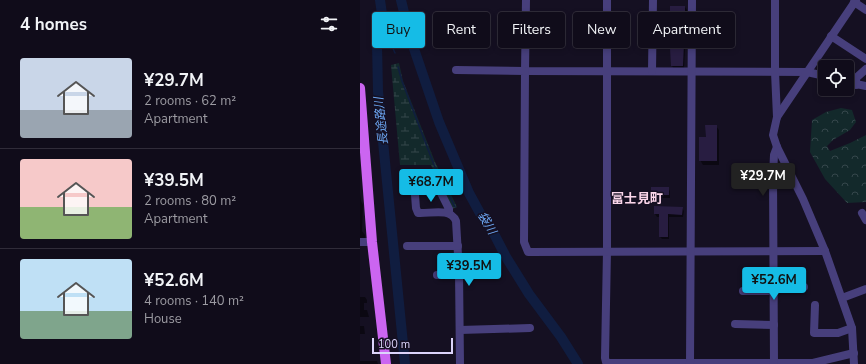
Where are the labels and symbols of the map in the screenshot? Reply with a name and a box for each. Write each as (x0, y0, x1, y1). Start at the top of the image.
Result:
water label: 長途路川 (370, 94, 391, 146)
pin: ¥29.7M (730, 163, 796, 197)
pin: ¥68.7M (398, 169, 464, 203)
district label: 富士見町 (611, 190, 663, 208)
water label: 袋川 (474, 209, 501, 239)
pin: ¥39.5M (436, 253, 502, 287)
pin: ¥52.6M (741, 267, 807, 301)
scale bar (372, 336, 453, 355)

